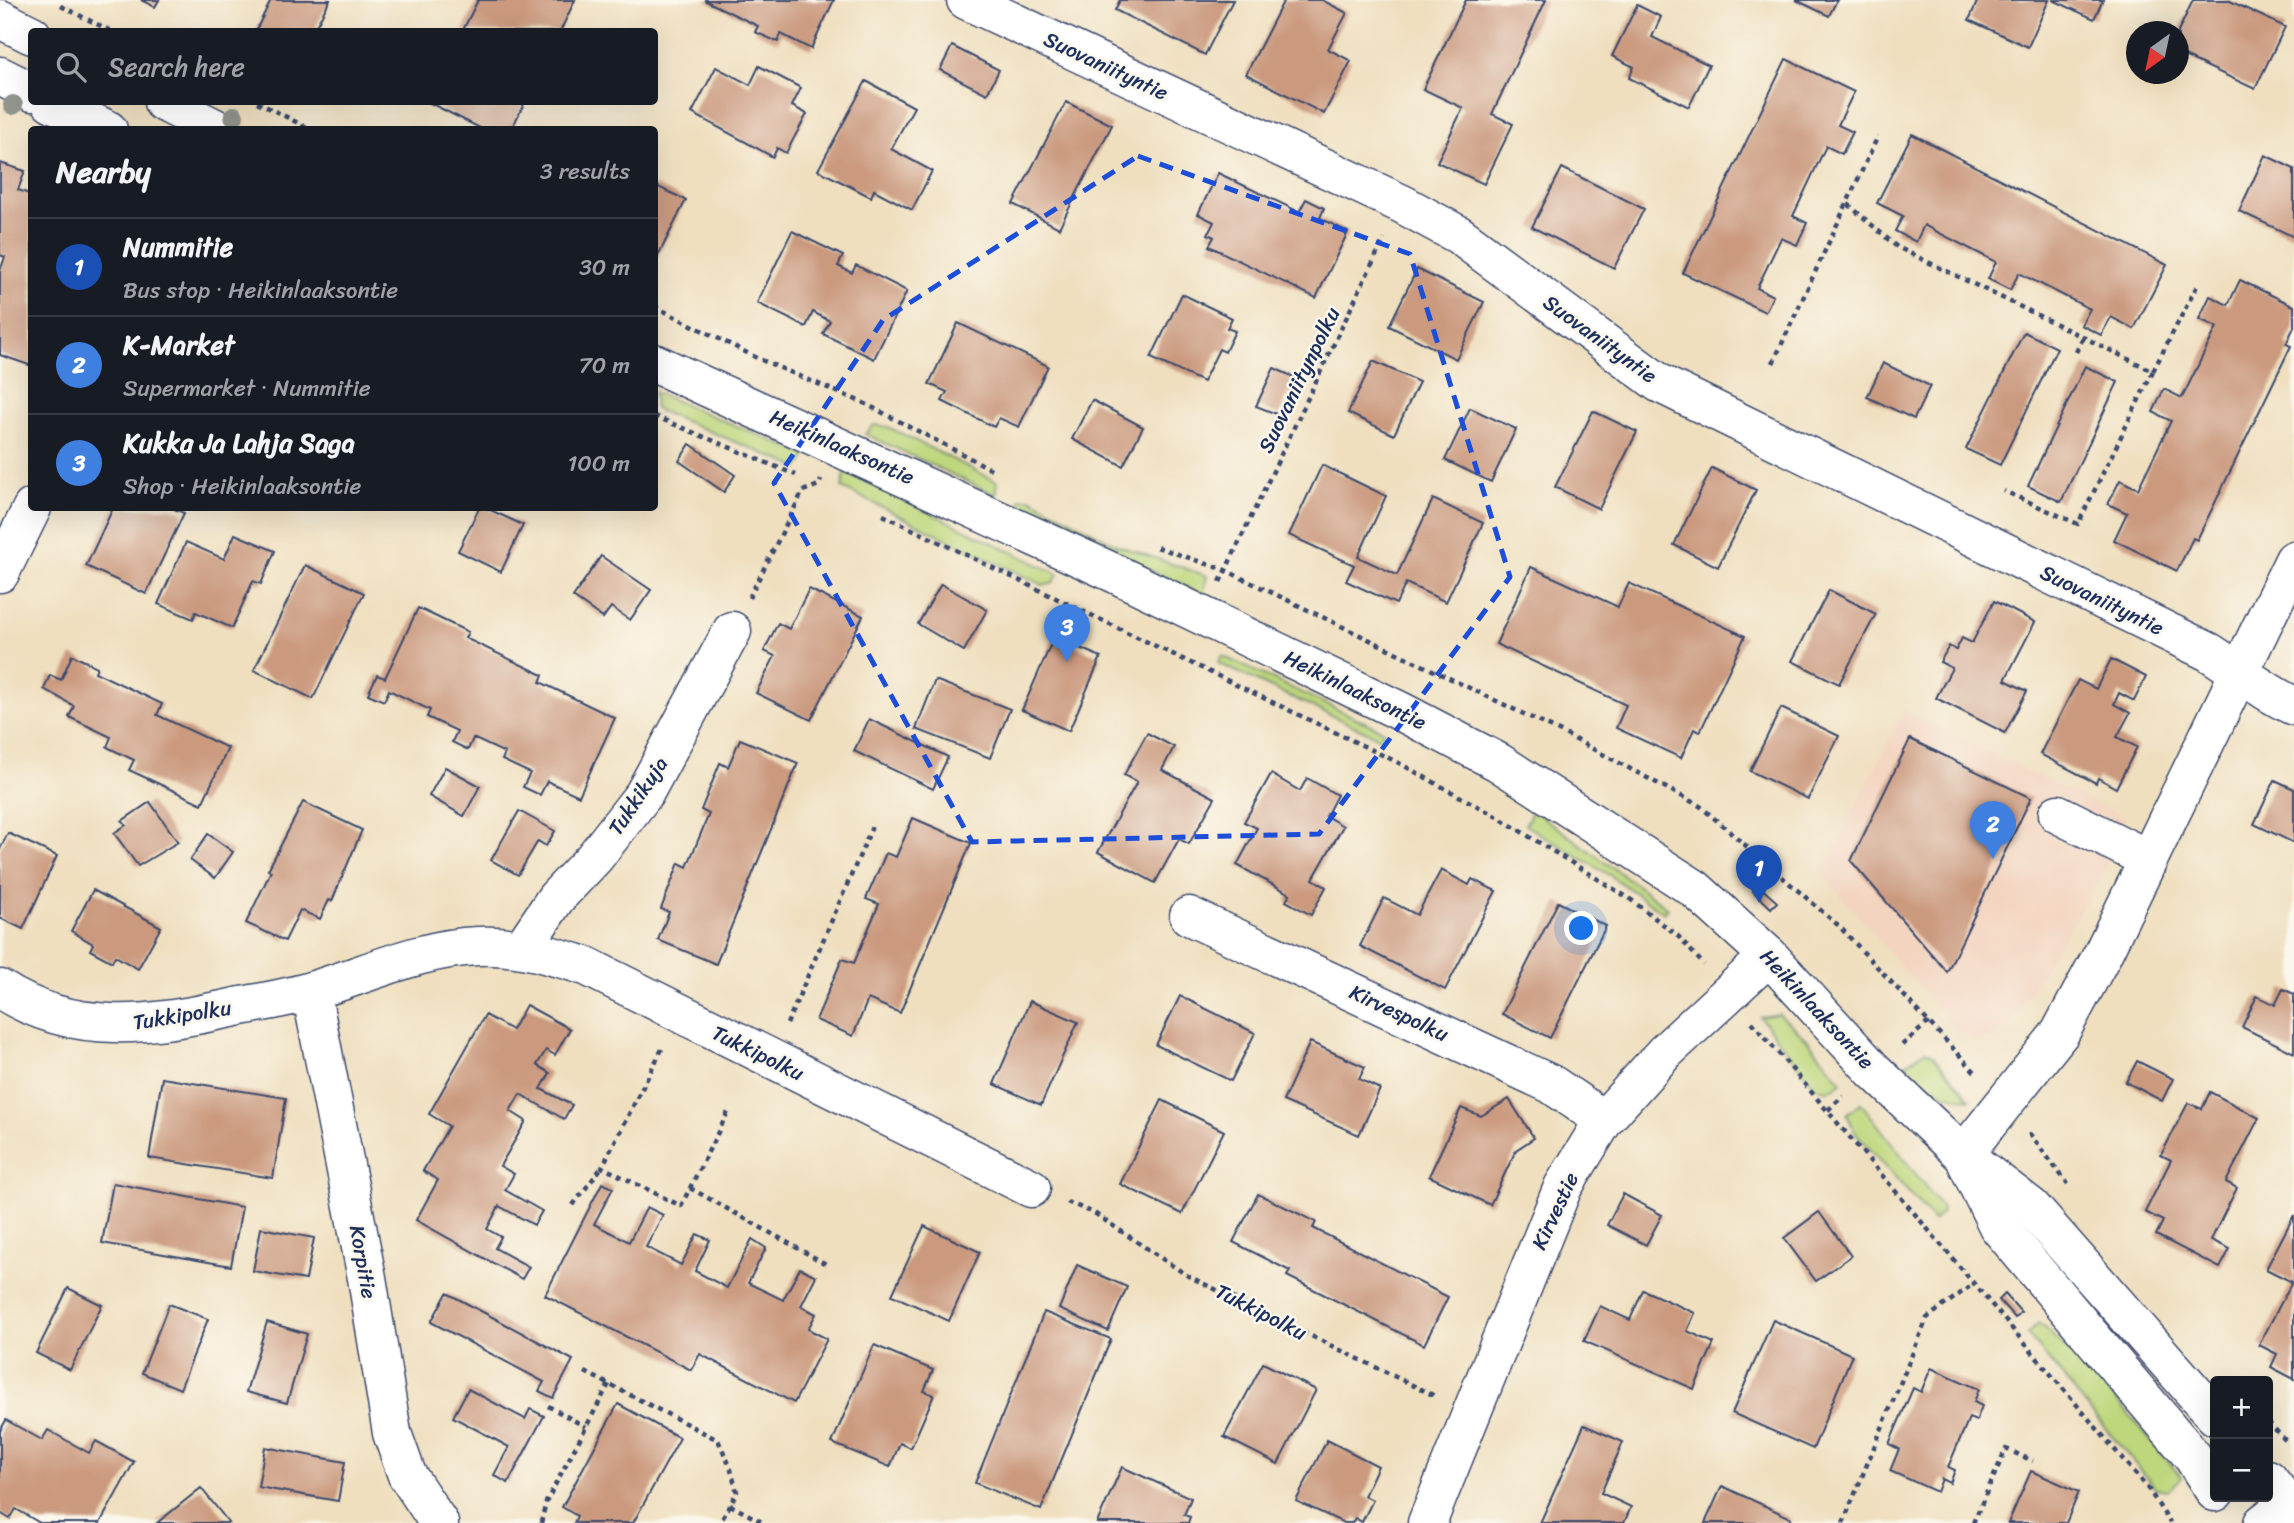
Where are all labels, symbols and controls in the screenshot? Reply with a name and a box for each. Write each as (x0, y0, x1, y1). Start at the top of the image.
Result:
street label: Suovaniityntie (1037, 20, 1175, 112)
north arrow (2126, 21, 2189, 84)
search box (28, 28, 658, 105)
text: Search here (108, 44, 245, 90)
icon: search (52, 48, 90, 86)
text: Nearby (56, 145, 151, 199)
text: 3 results (540, 151, 630, 192)
text: Nummitie (123, 224, 233, 270)
text: 1 (74, 247, 84, 288)
text: 30 m (579, 247, 630, 288)
text: Bus stop · Heikinlaaksontie (123, 270, 398, 311)
street label: Suovaniityntie (1535, 284, 1666, 394)
street label: Suovaniitynpolku (1247, 300, 1351, 460)
text: K-Market (123, 322, 234, 368)
text: 2 (72, 345, 86, 386)
text: 70 m (579, 345, 630, 386)
text: Supermarket · Nummitie (123, 368, 371, 409)
street label: Heikinlaaksontie (763, 398, 921, 496)
text: Kukka Ja Lahja Saga (123, 420, 355, 466)
text: 3 (73, 443, 85, 484)
text: 100 m (567, 443, 630, 484)
text: Shop · Heikinlaaksontie (123, 466, 361, 507)
street label: Suovaniityntie (2033, 554, 2171, 647)
pin: 3 (1044, 604, 1090, 662)
street label: Heikinlaaksontie (1277, 639, 1433, 741)
street label: Tukkikuja (597, 748, 679, 843)
pin: 2 (1970, 801, 2016, 859)
pin: 1 (1736, 845, 1782, 903)
your location (1564, 911, 1598, 945)
street label: Heikinlaaksontie (1750, 939, 1884, 1079)
street label: Kirvespolku (1343, 973, 1456, 1053)
street label: Tukkipolku (130, 988, 235, 1042)
street label: Tukkipolku (705, 1014, 811, 1092)
street label: Kirvestie (1520, 1166, 1590, 1256)
street label: Korpitie (338, 1222, 388, 1302)
street label: Tukkipolku (1208, 1273, 1314, 1352)
map controls (2210, 1376, 2273, 1502)
button: + (2210, 1376, 2273, 1439)
button: − (2210, 1439, 2273, 1502)

